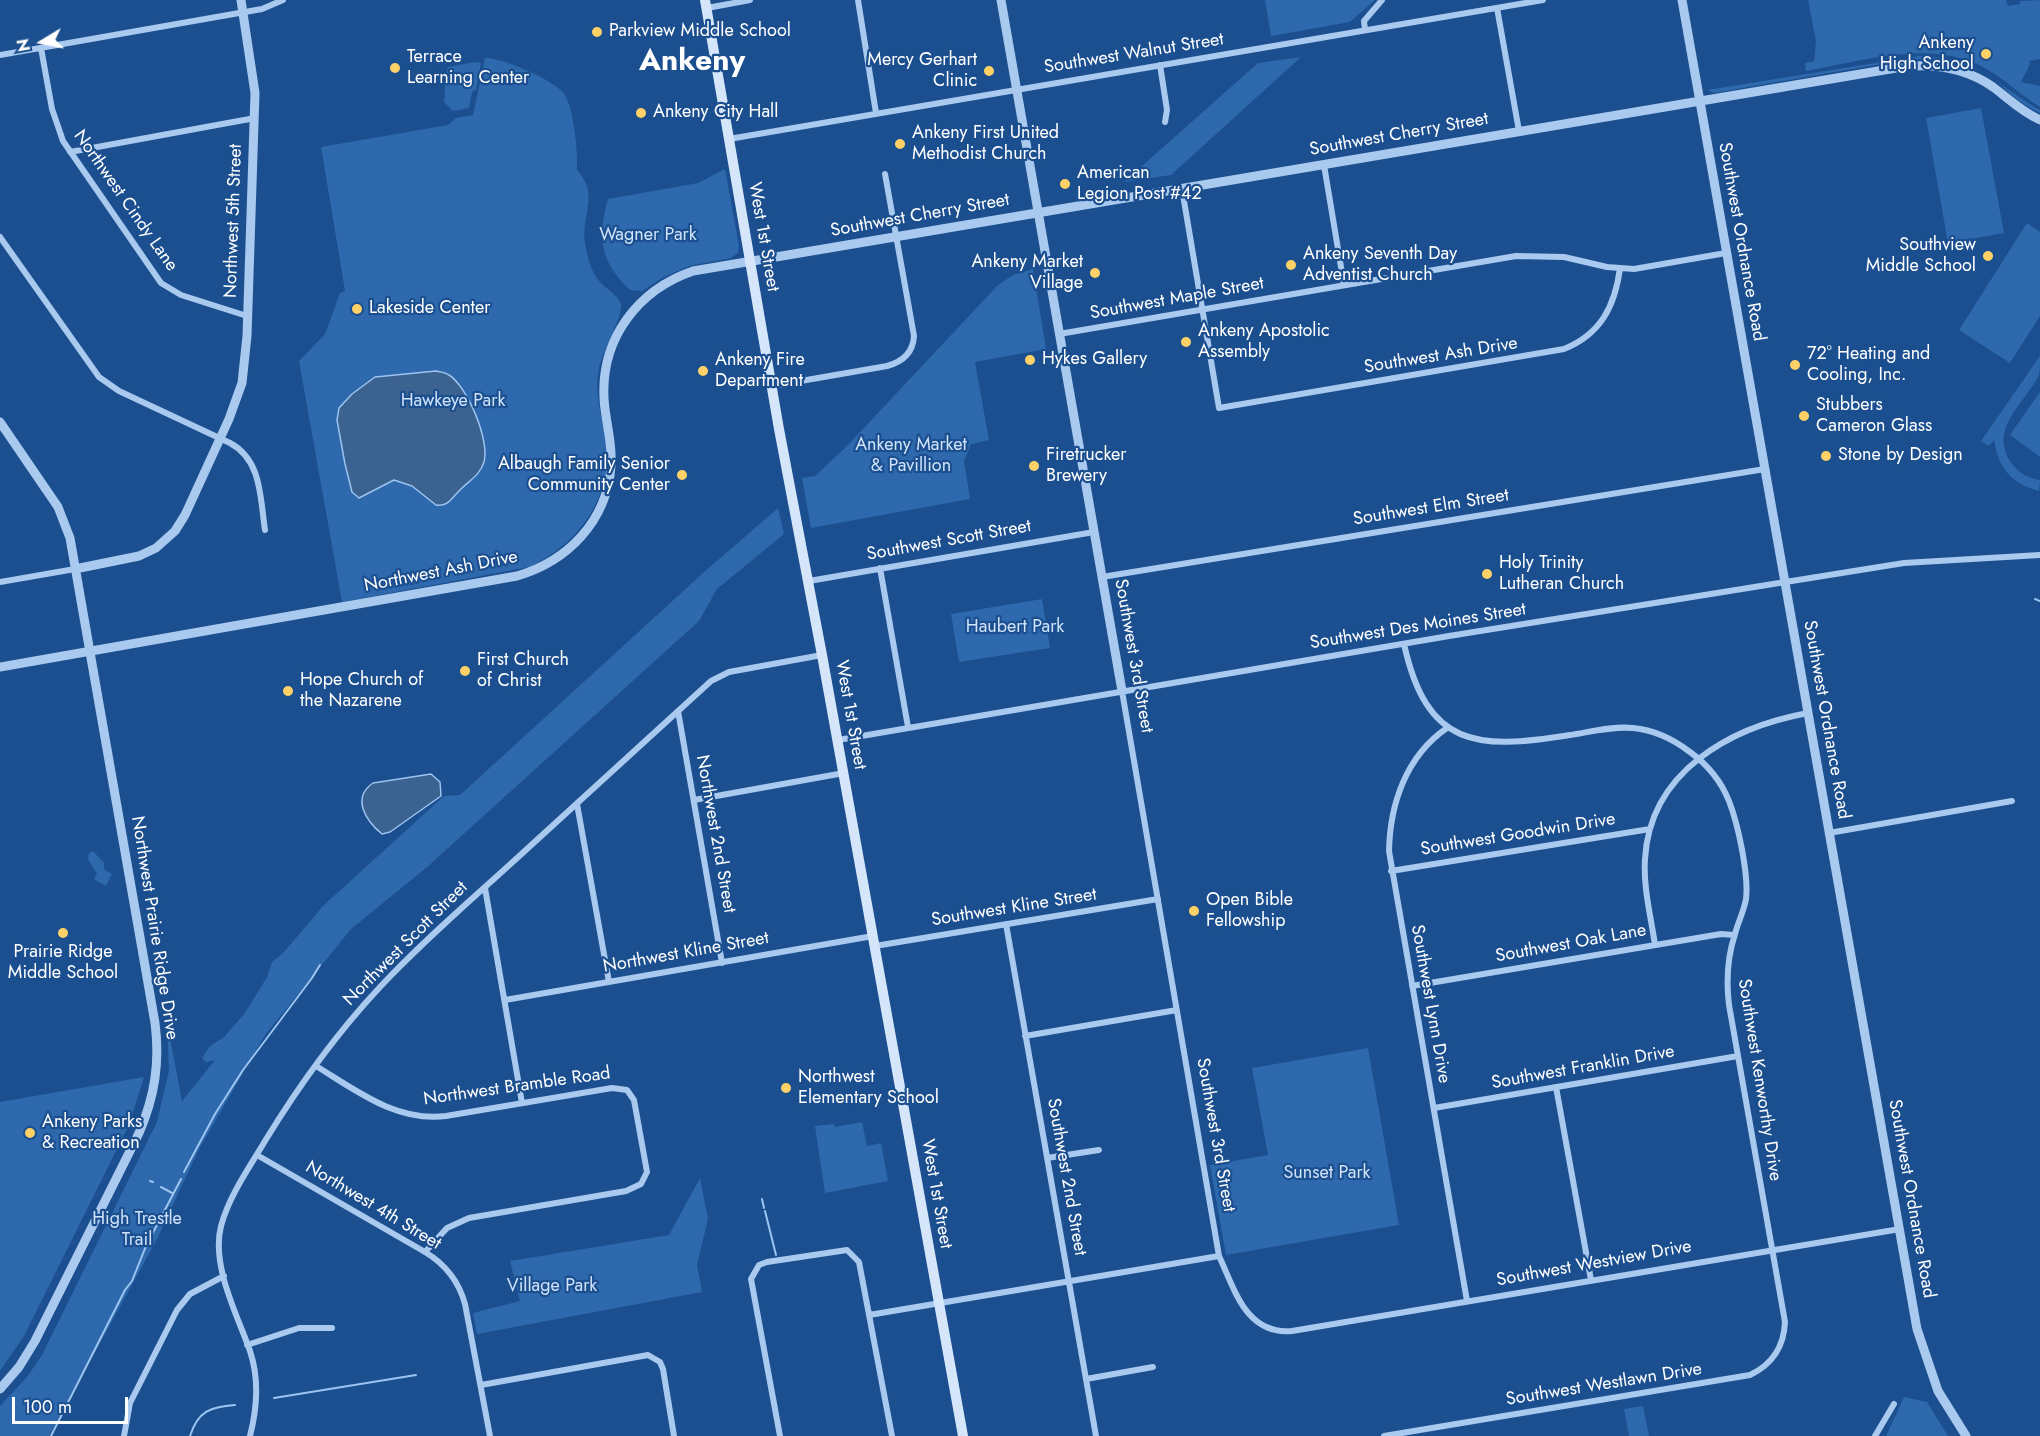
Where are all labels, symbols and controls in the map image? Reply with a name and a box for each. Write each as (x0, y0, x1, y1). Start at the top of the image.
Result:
north arrow (12, 12, 72, 72)
place label: Parkview Middle School (609, 21, 791, 43)
marker: Parkview Middle School (590, 25, 604, 39)
street label: Southwest Walnut Street (1043, 29, 1225, 79)
place label: Ankeny High School (1880, 33, 1974, 76)
text: N (11, 37, 36, 53)
district label: Ankeny (639, 45, 745, 81)
place label: Terrace Learning Center (407, 47, 529, 90)
marker: Ankeny High School (1979, 47, 1993, 61)
place label: Mercy Gerhart Clinic (867, 50, 977, 92)
marker: Terrace Learning Center (388, 61, 402, 75)
marker: Mercy Gerhart Clinic (982, 64, 996, 78)
place label: Ankeny City Hall (653, 102, 778, 124)
marker: Ankeny City Hall (634, 106, 648, 120)
street label: Southwest Cherry Street (1308, 109, 1490, 161)
place label: Ankeny First United Methodist Church (912, 123, 1059, 166)
street label: Northwest Cindy Lane (68, 126, 182, 276)
marker: Ankeny First United Methodist Church (893, 137, 907, 151)
street label: Southwest Ordnance Road (1713, 141, 1769, 343)
street label: Northwest 5th Street (221, 144, 247, 298)
place label: American Legion Post #42 (1077, 163, 1202, 206)
marker: American Legion Post #42 (1058, 177, 1072, 191)
street label: West 1st Street (743, 181, 783, 293)
street label: Southwest Cherry Street (829, 190, 1011, 242)
park label: Wagner Park (599, 225, 697, 247)
place label: Southview Middle School (1866, 235, 1976, 278)
place label: Ankeny Seventh Day Adventist Church (1303, 244, 1457, 286)
marker: Southview Middle School (1981, 249, 1995, 263)
place label: Ankeny Market Village (971, 252, 1083, 294)
marker: Ankeny Seventh Day Adventist Church (1284, 258, 1298, 272)
marker: Ankeny Market Village (1088, 266, 1102, 280)
street label: Southwest Maple Street (1088, 273, 1266, 325)
place label: Lakeside Center (369, 298, 490, 320)
marker: Lakeside Center (350, 302, 364, 316)
place label: Ankeny Apostolic Assembly (1198, 321, 1330, 364)
street label: Southwest Ash Drive (1363, 333, 1519, 379)
marker: Ankeny Apostolic Assembly (1179, 335, 1193, 349)
place label: 72° Heating and Cooling, Inc. (1807, 344, 1930, 386)
place label: Hykes Gallery (1042, 349, 1147, 371)
place label: Ankeny Fire Department (715, 350, 805, 392)
marker: Hykes Gallery (1023, 353, 1037, 367)
marker: 72° Heating and Cooling, Inc. (1788, 358, 1802, 372)
marker: Ankeny Fire Department (696, 364, 710, 378)
park label: Hawkeye Park (401, 391, 505, 413)
place label: Stubbers Cameron Glass (1816, 395, 1932, 438)
marker: Stubbers Cameron Glass (1797, 409, 1811, 423)
park label: Ankeny Market & Pavillion (855, 435, 967, 478)
place label: Firetrucker Brewery (1046, 445, 1126, 488)
place label: Stone by Design (1838, 445, 1963, 467)
marker: Stone by Design (1819, 449, 1833, 463)
place label: Albaugh Family Senior Community Center (498, 454, 670, 496)
marker: Firetrucker Brewery (1027, 459, 1041, 473)
marker: Albaugh Family Senior Community Center (675, 468, 689, 482)
street label: Southwest Elm Street (1352, 485, 1510, 531)
street label: Southwest Scott Street (865, 516, 1033, 566)
street label: Northwest Ash Drive (362, 547, 520, 597)
place label: Holy Trinity Lutheran Church (1499, 553, 1624, 596)
marker: Holy Trinity Lutheran Church (1480, 567, 1494, 581)
street label: Southwest 3rd Street (1109, 577, 1157, 735)
street label: Southwest Des Moines Street (1308, 599, 1528, 655)
park label: Haubert Park (966, 617, 1064, 639)
street label: Southwest Ordnance Road (1798, 619, 1854, 821)
place label: First Church of Christ (477, 650, 569, 692)
street label: West 1st Street (830, 659, 870, 771)
marker: First Church of Christ (458, 664, 472, 678)
place label: Hope Church of the Nazarene (300, 670, 423, 712)
marker: Hope Church of the Nazarene (281, 684, 295, 698)
street label: Northwest 2nd Street (690, 753, 740, 915)
street label: Southwest Goodwin Drive (1419, 809, 1617, 861)
street label: Northwest Prairie Ridge Drive (126, 815, 182, 1041)
street label: Northwest Scott Street (339, 877, 473, 1011)
street label: Southwest Kline Street (930, 884, 1098, 932)
place label: Open Bible Fellowship (1206, 890, 1293, 932)
marker: Open Bible Fellowship (1187, 904, 1201, 918)
street label: Southwest Oak Lane (1494, 920, 1648, 968)
street label: Southwest Lynn Drive (1405, 923, 1455, 1085)
marker: Prairie Ridge Middle School (56, 926, 70, 940)
street label: Northwest Kline Street (601, 928, 771, 978)
place label: Prairie Ridge Middle School (8, 942, 118, 984)
street label: Southwest Kenworthy Drive (1732, 977, 1786, 1183)
street label: Southwest Franklin Drive (1490, 1041, 1676, 1095)
street label: Southwest 3rd Street (1191, 1056, 1239, 1214)
street label: Northwest Bramble Road (422, 1063, 612, 1111)
place label: Northwest Elementary School (798, 1067, 939, 1110)
marker: Northwest Elementary School (779, 1081, 793, 1095)
street label: Southwest 2nd Street (1042, 1097, 1090, 1257)
street label: Southwest Ordnance Road (1883, 1098, 1939, 1300)
place label: Ankeny Parks & Recreation (42, 1112, 142, 1154)
marker: Ankeny Parks & Recreation (23, 1126, 37, 1140)
street label: West 1st Street (916, 1138, 956, 1250)
street label: Northwest 4th Street (301, 1157, 445, 1255)
park label: Sunset Park (1283, 1163, 1371, 1185)
park label: High Trestle Trail (92, 1209, 182, 1252)
street label: Southwest Westview Drive (1495, 1236, 1693, 1292)
park label: Village Park (507, 1276, 597, 1298)
street label: Southwest Westlawn Drive (1504, 1359, 1704, 1411)
scale bar (15, 1385, 130, 1423)
text: 100 m (23, 1394, 72, 1420)

